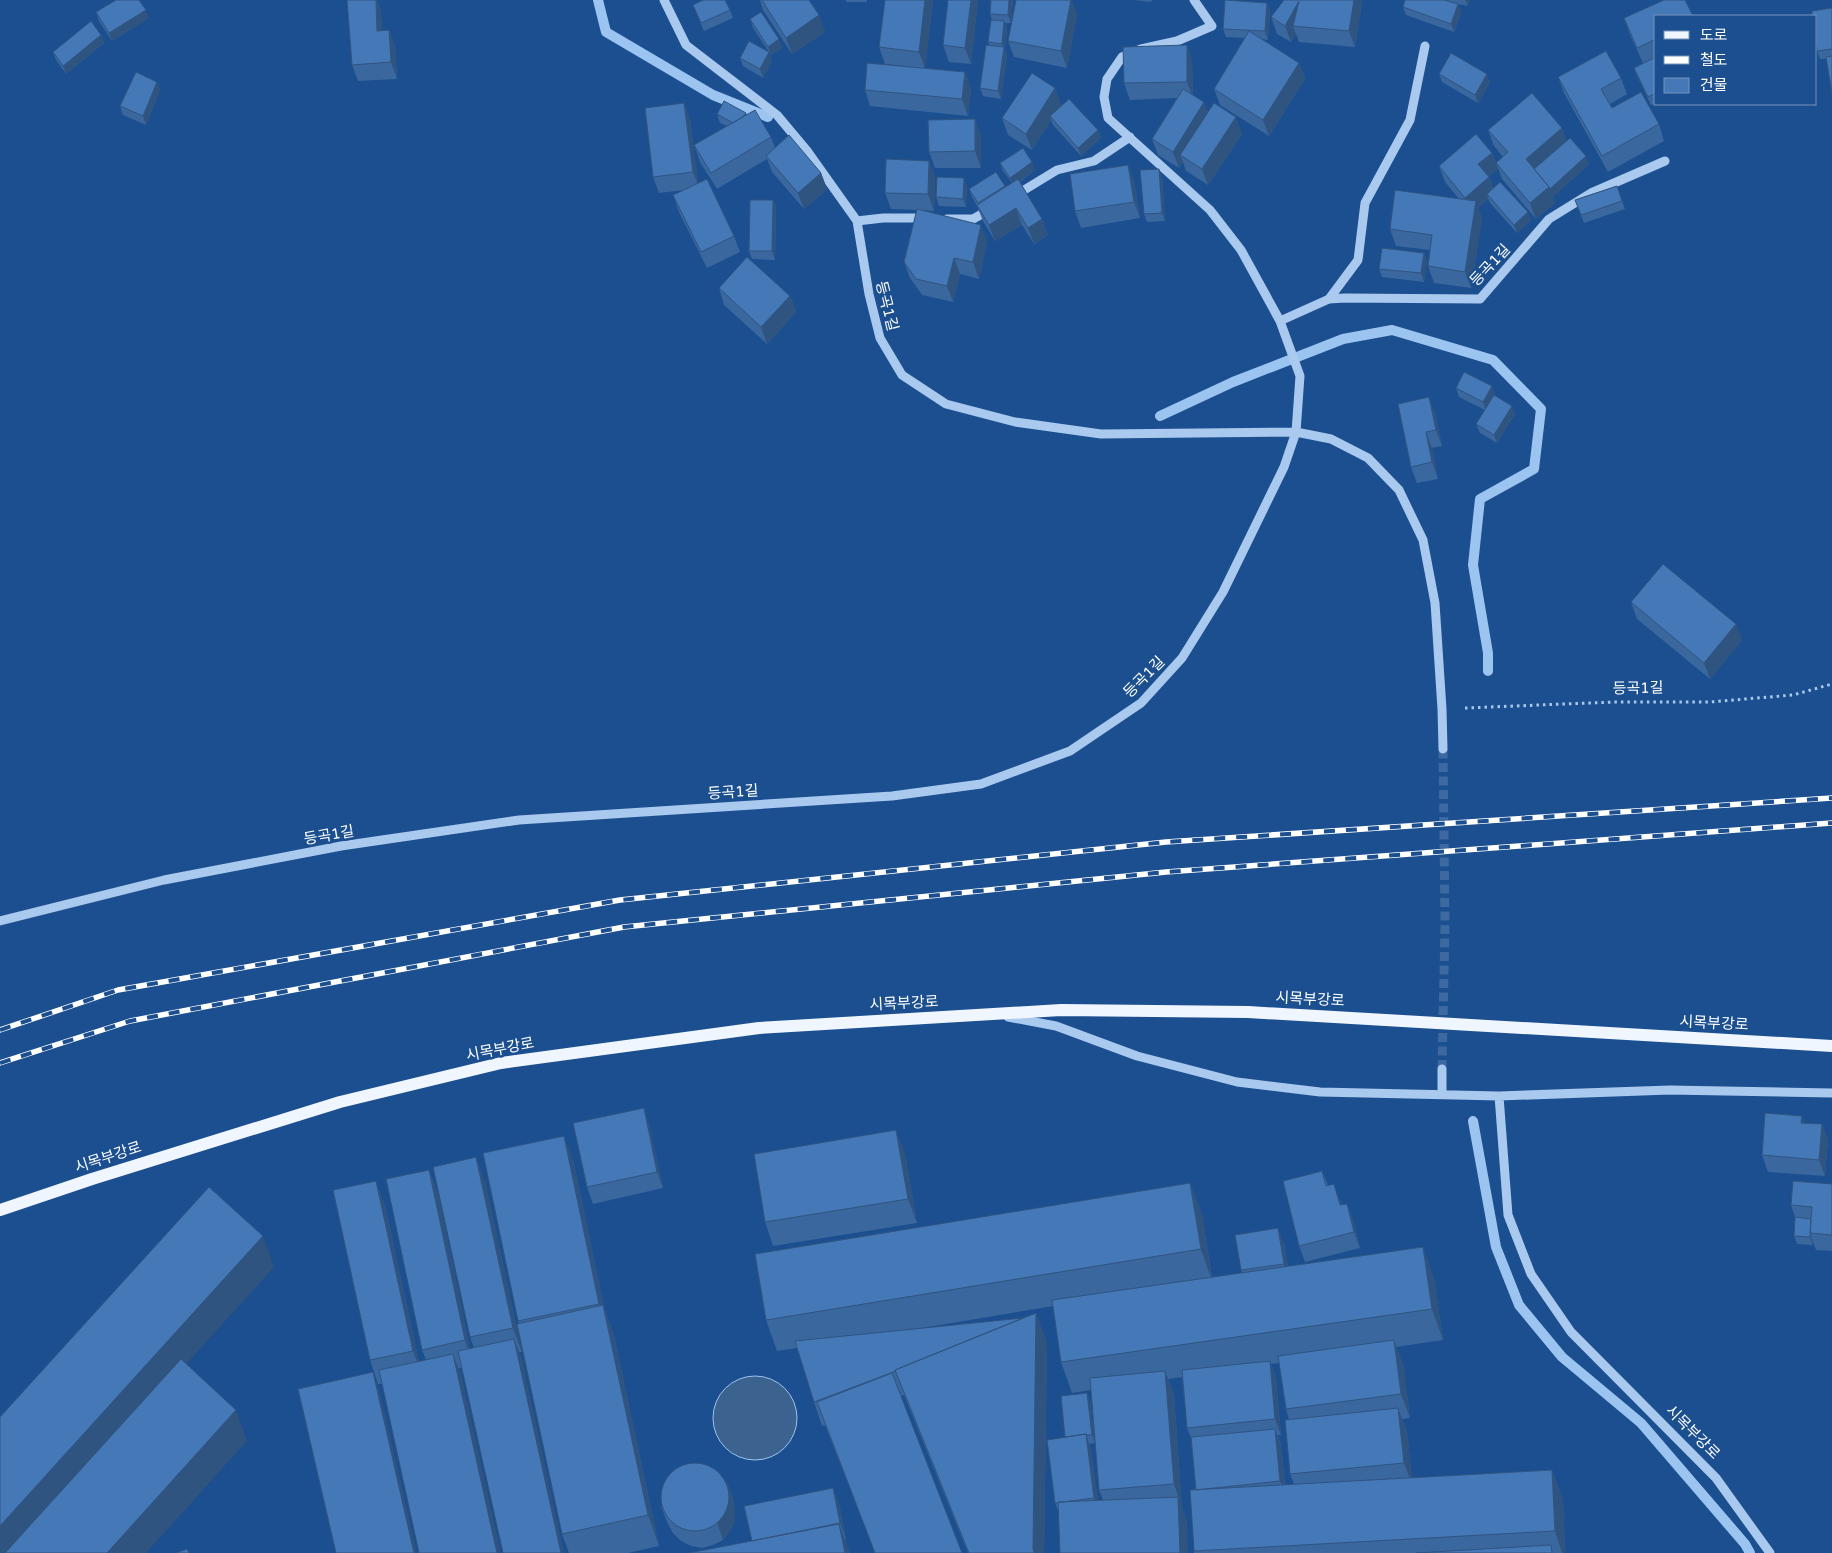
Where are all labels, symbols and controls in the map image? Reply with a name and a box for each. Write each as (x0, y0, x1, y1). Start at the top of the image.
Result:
legend (1654, 15, 1817, 105)
text: 도로 (1700, 26, 1728, 44)
text: 철도 (1700, 51, 1728, 69)
text: 건물 (1700, 76, 1728, 94)
street label: 등곡1길 (1466, 240, 1514, 290)
street label: 등곡1길 (872, 279, 902, 333)
street label: 등곡1길 (1120, 653, 1168, 701)
street label: 등곡1길 (1612, 679, 1664, 697)
street label: 등곡1길 (707, 781, 759, 803)
street label: 등곡1길 (302, 822, 356, 848)
street label: 시목부강로 (1275, 988, 1345, 1010)
street label: 시목부강로 (869, 992, 939, 1014)
street label: 시목부강로 (1679, 1012, 1749, 1034)
street label: 시목부강로 (464, 1034, 536, 1064)
street label: 시목부강로 (72, 1138, 144, 1176)
street label: 시목부강로 (1662, 1401, 1724, 1463)

